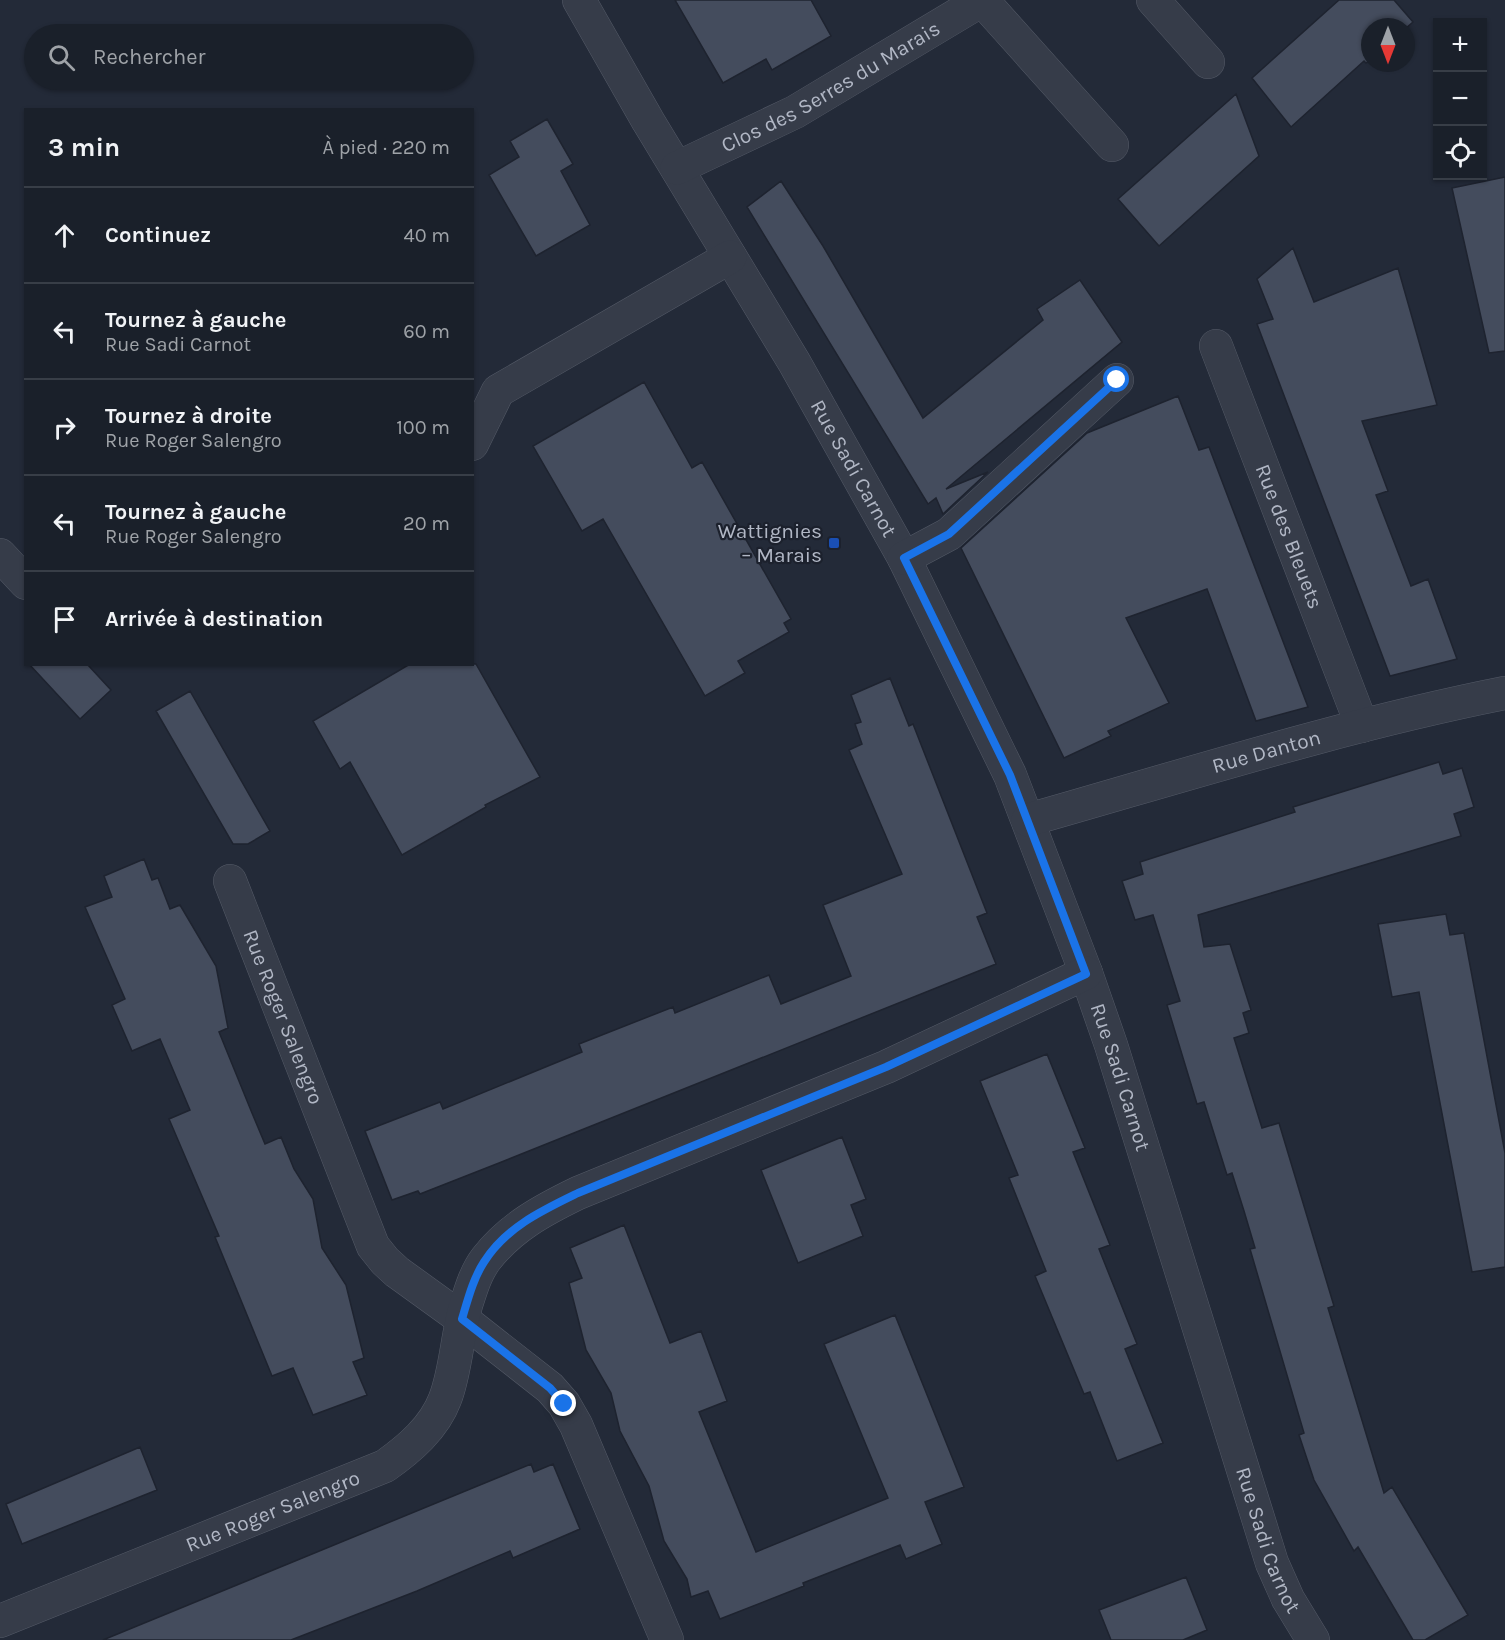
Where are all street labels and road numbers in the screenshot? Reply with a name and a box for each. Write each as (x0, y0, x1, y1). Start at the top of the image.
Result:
street label: Clos des Serres du Marais (717, 16, 944, 157)
street label: Rue Sadi Carnot (806, 396, 902, 541)
street label: Rue des Bleuets (1251, 461, 1328, 612)
street label: Rue Danton (1209, 725, 1323, 778)
street label: Rue Roger Salengro (238, 926, 328, 1108)
street label: Rue Sadi Carnot (1085, 1000, 1155, 1154)
street label: Rue Sadi Carnot (1231, 1464, 1306, 1618)
street label: Rue Roger Salengro (182, 1465, 363, 1557)

